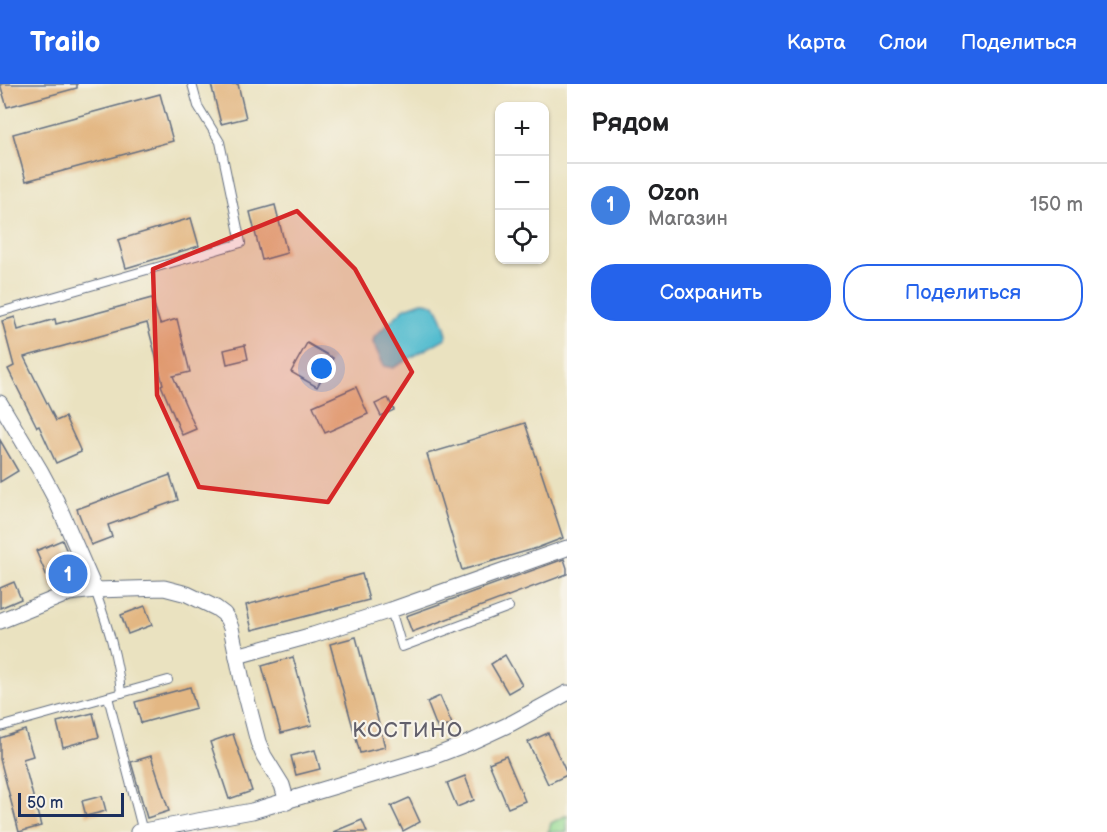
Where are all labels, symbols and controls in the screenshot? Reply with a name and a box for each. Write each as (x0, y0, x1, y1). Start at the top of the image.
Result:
text: Trailo (30, 26, 101, 59)
text: Карта (787, 30, 846, 55)
text: Слои (879, 30, 928, 55)
text: Поделиться (961, 30, 1077, 55)
map controls (495, 102, 549, 264)
button: + (495, 102, 549, 156)
text: Рядом (591, 108, 669, 139)
button: − (495, 156, 549, 210)
text: Ozon (648, 180, 699, 207)
text: 1 (606, 193, 615, 217)
text: 150 m (1030, 193, 1083, 217)
text: Магазин (648, 207, 728, 231)
button: locate (495, 210, 549, 264)
button: Сохранить (591, 264, 831, 321)
button: Поделиться (843, 264, 1083, 321)
your location (307, 354, 336, 383)
pin: 1 (48, 552, 88, 596)
district label: КОСТИНО (352, 718, 464, 743)
scale bar (18, 790, 124, 818)
text: 50 m (27, 794, 63, 813)

